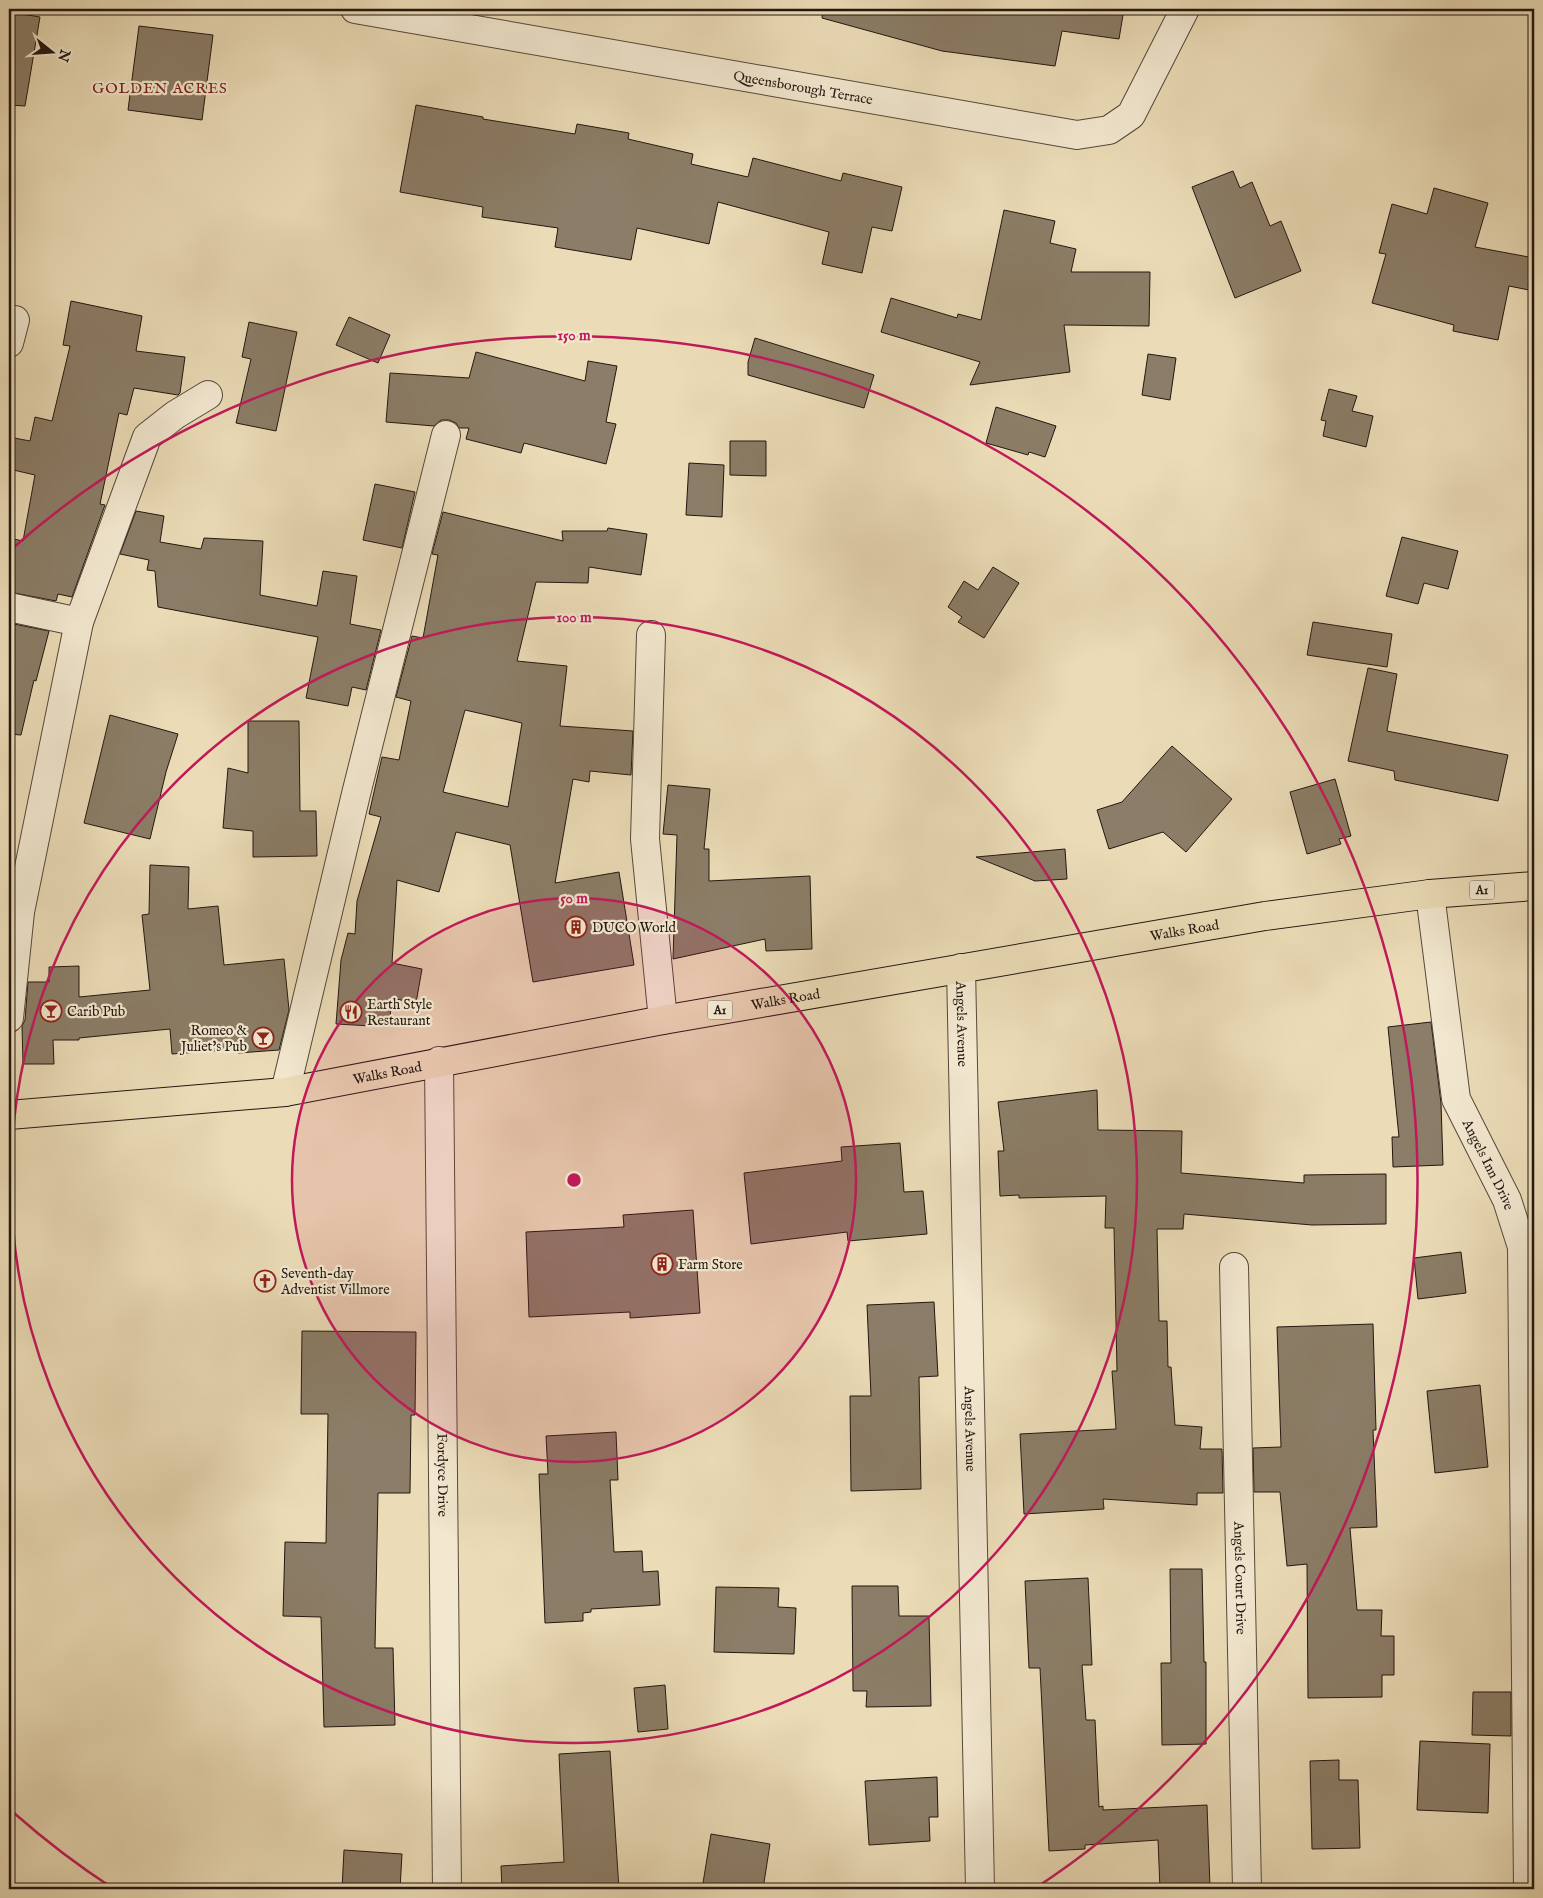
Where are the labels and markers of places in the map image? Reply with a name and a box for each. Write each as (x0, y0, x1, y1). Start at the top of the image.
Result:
building icon: DUCO World (564, 915, 588, 939)
place label: DUCO World (592, 919, 677, 937)
place label: Earth Style Restaurant (367, 996, 433, 1030)
bar icon: Carib Pub (39, 999, 63, 1023)
restaurant icon: Earth Style Restaurant (339, 1000, 363, 1024)
place label: Carib Pub (67, 1003, 125, 1021)
place label: Romeo & Juliet's Pub (179, 1022, 247, 1056)
bar icon: Romeo & Juliet's Pub (251, 1026, 275, 1050)
centre of rings (565, 1171, 583, 1189)
building icon: Farm Store (650, 1252, 674, 1276)
place label: Farm Store (678, 1256, 743, 1274)
place label: Seventh-day Adventist Villmore (280, 1265, 390, 1299)
church icon: Seventh-day Adventist Villmore (253, 1269, 277, 1293)

